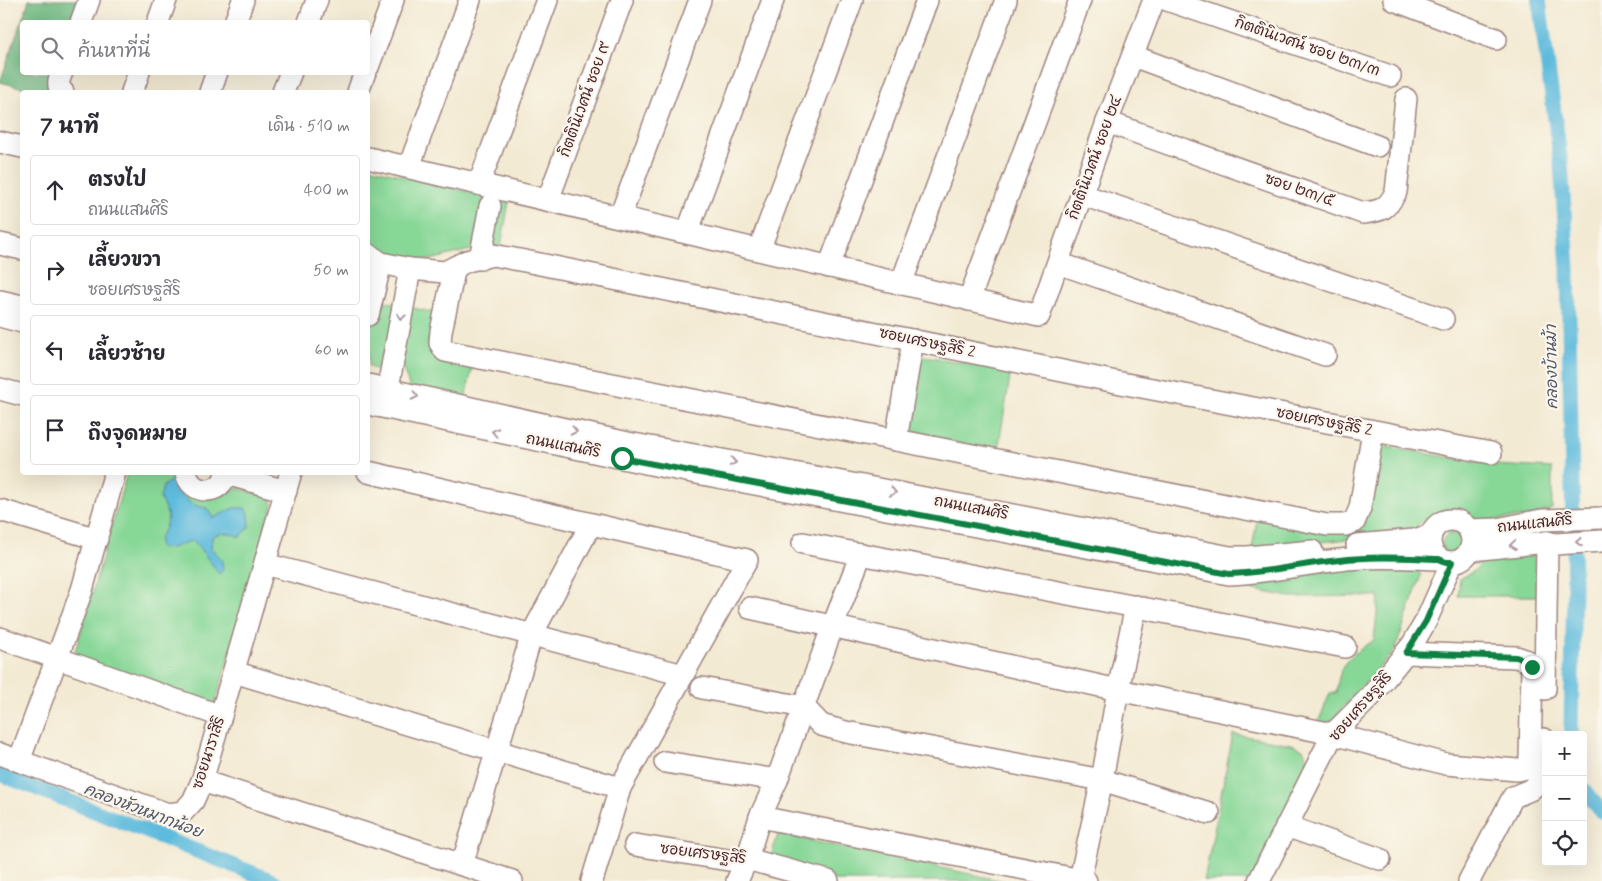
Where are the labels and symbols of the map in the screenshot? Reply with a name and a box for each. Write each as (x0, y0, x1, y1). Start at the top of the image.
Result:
street label: กิตตินิเวศน์ ซอย ๒๓/๓ (1232, 12, 1383, 81)
street label: กิตตินิเวศน์ ซอย ๙ (554, 38, 615, 160)
street label: กิตตินิเวศน์ ซอย ๒๔ (1062, 92, 1127, 223)
street label: ซอย ๒๓/๕ (1262, 169, 1337, 211)
one-way arrow (396, 313, 407, 321)
street label: ซอยเศรษฐสิริ 2 (877, 323, 977, 363)
water label: คลองบ้านม้า (1540, 323, 1563, 410)
one-way arrow (411, 390, 420, 401)
street label: ซอยเศรษฐสิริ 2 (1274, 403, 1374, 441)
one-way arrow (569, 425, 578, 436)
one-way arrow (491, 427, 500, 438)
street label: ถนนแสนศิริ (524, 429, 602, 463)
route start (611, 447, 634, 470)
one-way arrow (729, 456, 738, 466)
one-way arrow (888, 486, 897, 497)
street label: ถนนแสนศิริ (932, 491, 1010, 525)
street label: ถนนแสนศิริ (1496, 510, 1574, 538)
one-way arrow (1574, 537, 1582, 548)
one-way arrow (1509, 539, 1517, 550)
route end (1521, 656, 1544, 679)
street label: ซอยเศรษฐสิริ (1325, 668, 1397, 746)
street label: ซอยนาราสิริ (188, 714, 230, 792)
water label: คลองหัวหมากน้อย (81, 778, 207, 844)
street label: ซอยเศรษฐสิริ (659, 839, 747, 869)

